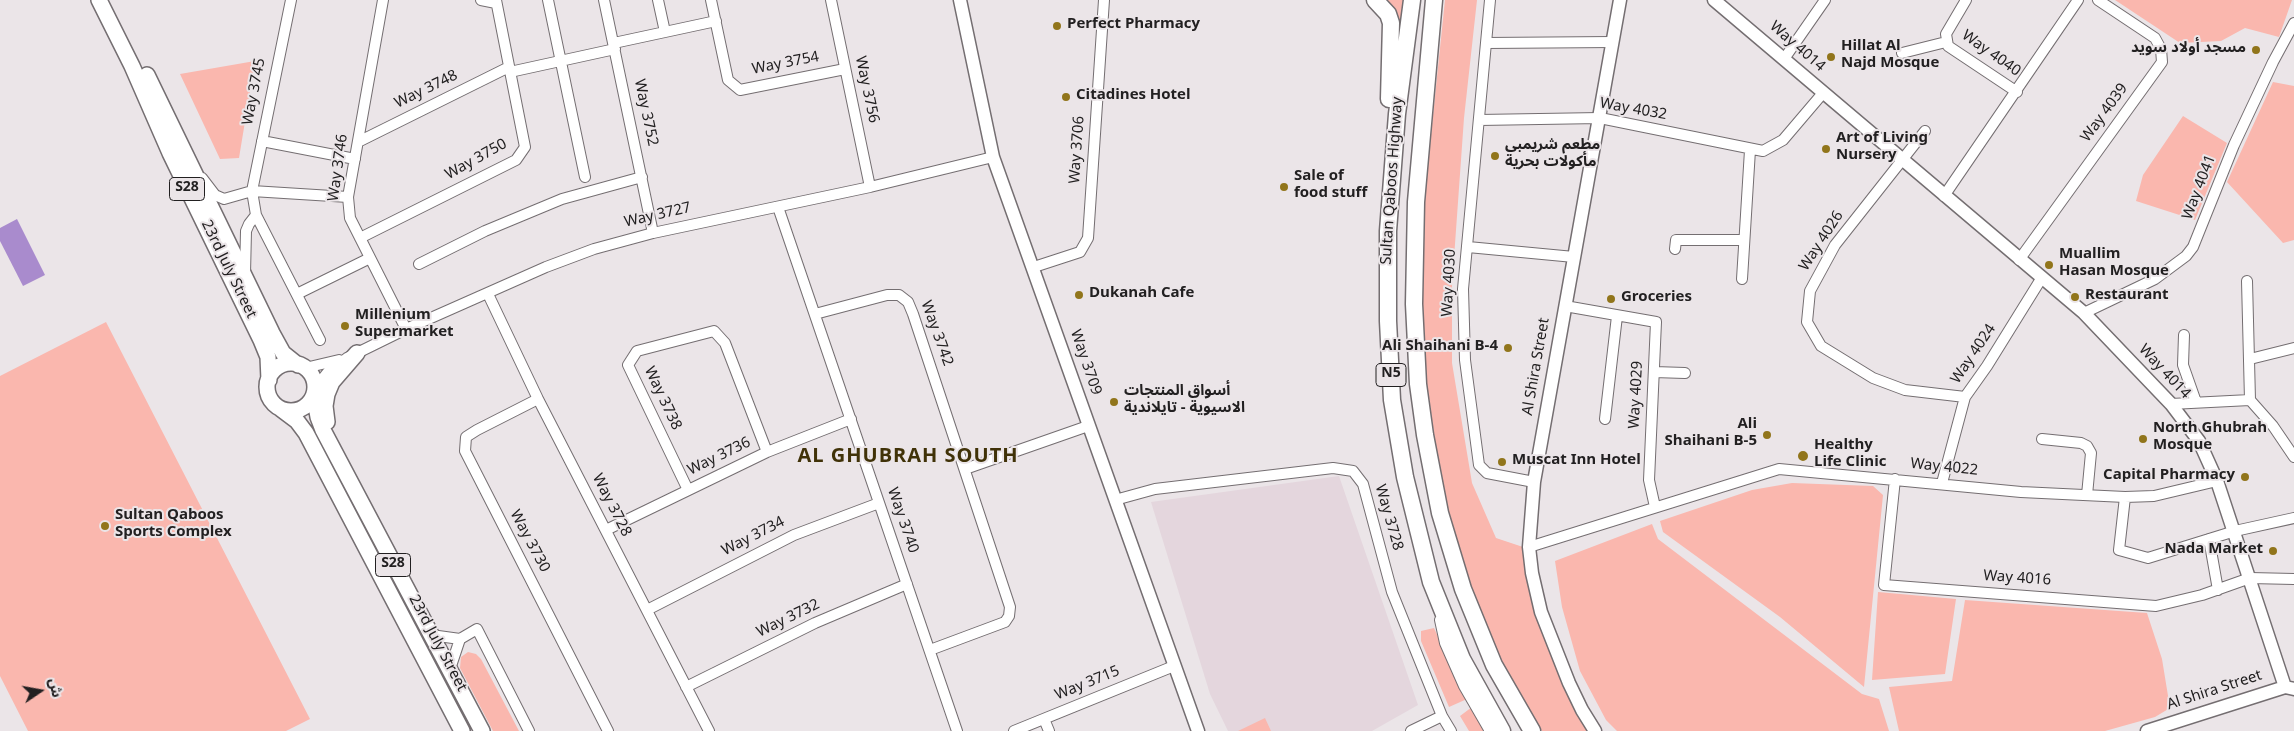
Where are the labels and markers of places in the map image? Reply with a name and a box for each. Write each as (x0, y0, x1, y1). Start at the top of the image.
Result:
place label: Perfect Pharmacy (1067, 17, 1200, 35)
marker: Perfect Pharmacy (1051, 20, 1063, 32)
place label: Hillat Al Najd Mosque (1841, 39, 1939, 74)
place label: مسجد أولاد سويد (2131, 41, 2246, 59)
marker: مسجد أولاد سويد (2250, 44, 2262, 56)
marker: Hillat Al Najd Mosque (1825, 51, 1837, 63)
place label: Citadines Hotel (1076, 88, 1191, 106)
marker: Citadines Hotel (1060, 91, 1072, 103)
place label: Art of Living Nursery (1836, 131, 1928, 166)
place label: مطعم شريمبي مأكولات بحرية (1505, 138, 1600, 173)
marker: Art of Living Nursery (1820, 143, 1832, 155)
marker: مطعم شريمبي مأكولات بحرية (1489, 150, 1501, 162)
place label: Sale of food stuff (1294, 169, 1367, 204)
marker: Sale of food stuff (1278, 181, 1290, 193)
place label: Muallim Hasan Mosque (2059, 247, 2169, 282)
marker: Muallim Hasan Mosque (2043, 259, 2055, 271)
place label: Dukanah Cafe (1089, 286, 1194, 304)
place label: Restaurant (2085, 288, 2169, 306)
marker: Dukanah Cafe (1073, 289, 1085, 301)
place label: Groceries (1621, 290, 1692, 308)
marker: Restaurant (2069, 291, 2081, 303)
marker: Groceries (1605, 293, 1617, 305)
place label: Millenium Supermarket (355, 308, 454, 343)
marker: Millenium Supermarket (339, 320, 351, 332)
place label: Ali Shaihani B-4 (1382, 339, 1498, 357)
marker: Ali Shaihani B-4 (1502, 342, 1514, 354)
place label: أسواق المنتجات الاسيوية - تايلاندية (1124, 384, 1245, 419)
marker: أسواق المنتجات الاسيوية - تايلاندية (1108, 396, 1120, 408)
place label: Ali Shaihani B-5 (1665, 417, 1757, 452)
place label: North Ghubrah Mosque (2153, 421, 2267, 456)
marker: Ali Shaihani B-5 (1761, 429, 1773, 441)
marker: North Ghubrah Mosque (2137, 433, 2149, 445)
place label: Healthy Life Clinic (1814, 438, 1886, 473)
marker: Healthy Life Clinic (1796, 449, 1810, 463)
place label: Muscat Inn Hotel (1512, 453, 1641, 471)
marker: Muscat Inn Hotel (1496, 456, 1508, 468)
place label: Capital Pharmacy (2103, 468, 2235, 486)
marker: Capital Pharmacy (2239, 471, 2251, 483)
place label: Sultan Qaboos Sports Complex (115, 508, 232, 543)
marker: Sultan Qaboos Sports Complex (99, 520, 111, 532)
place label: Nada Market (2165, 542, 2263, 560)
marker: Nada Market (2267, 545, 2279, 557)

